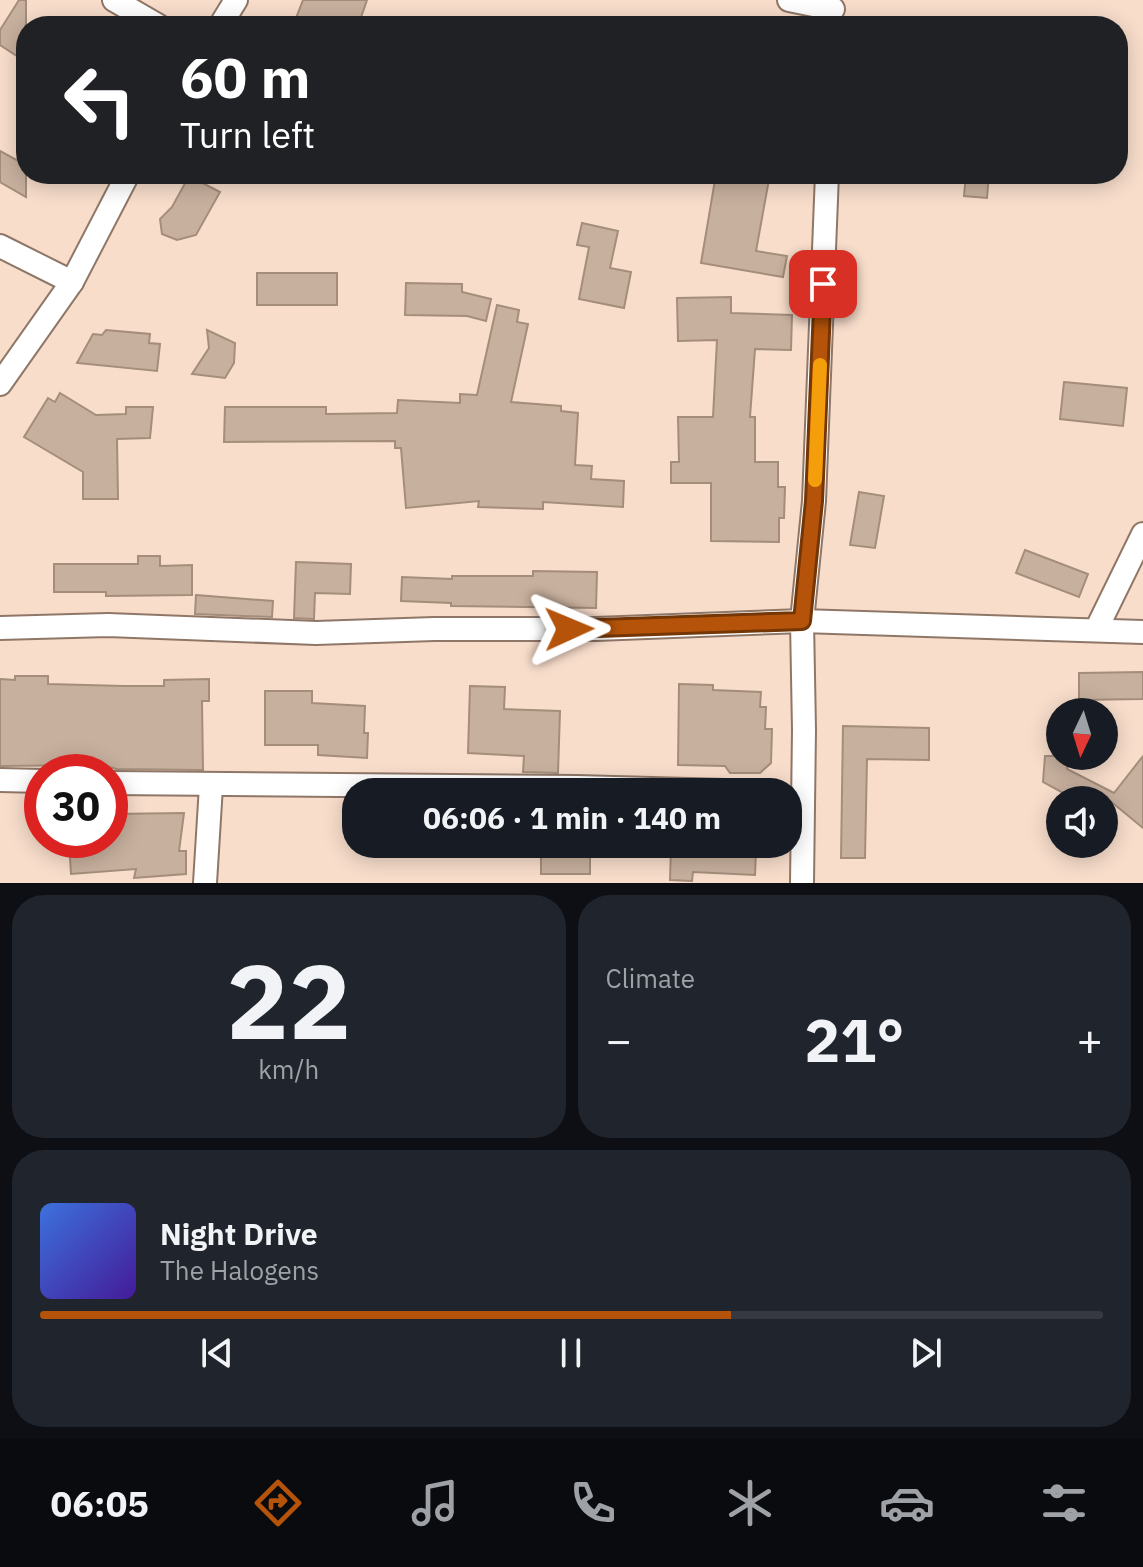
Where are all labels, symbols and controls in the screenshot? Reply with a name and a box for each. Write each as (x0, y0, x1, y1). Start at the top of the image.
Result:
text: 60 m (180, 41, 310, 113)
icon: left (48, 48, 152, 152)
text: Turn left (180, 111, 315, 158)
pin (789, 250, 857, 318)
icon: arrive (801, 262, 845, 306)
position arrow (527, 587, 611, 671)
north arrow (1046, 698, 1118, 770)
map controls (1046, 698, 1118, 858)
speed limit sign: 30 (24, 754, 128, 858)
button: sound (1046, 786, 1118, 858)
text: 06:06 · 1 min · 140 m (423, 798, 721, 837)
text: 22 (226, 932, 351, 1068)
text: Climate (606, 961, 695, 995)
text: 21° (804, 1000, 904, 1079)
text: − (606, 1011, 632, 1068)
text: + (1077, 1011, 1103, 1068)
text: km/h (258, 1052, 319, 1086)
text: Night Drive (160, 1214, 318, 1253)
text: The Halogens (160, 1253, 319, 1287)
icon: previous (195, 1331, 239, 1375)
icon: pause (549, 1331, 593, 1375)
icon: next (904, 1331, 948, 1375)
icon: directions (250, 1475, 306, 1531)
icon: music (407, 1475, 463, 1531)
icon: phone (565, 1475, 621, 1531)
icon: climate (722, 1475, 778, 1531)
icon: car (879, 1475, 935, 1531)
icon: filters (1036, 1475, 1092, 1531)
text: 06:05 (51, 1480, 149, 1527)

